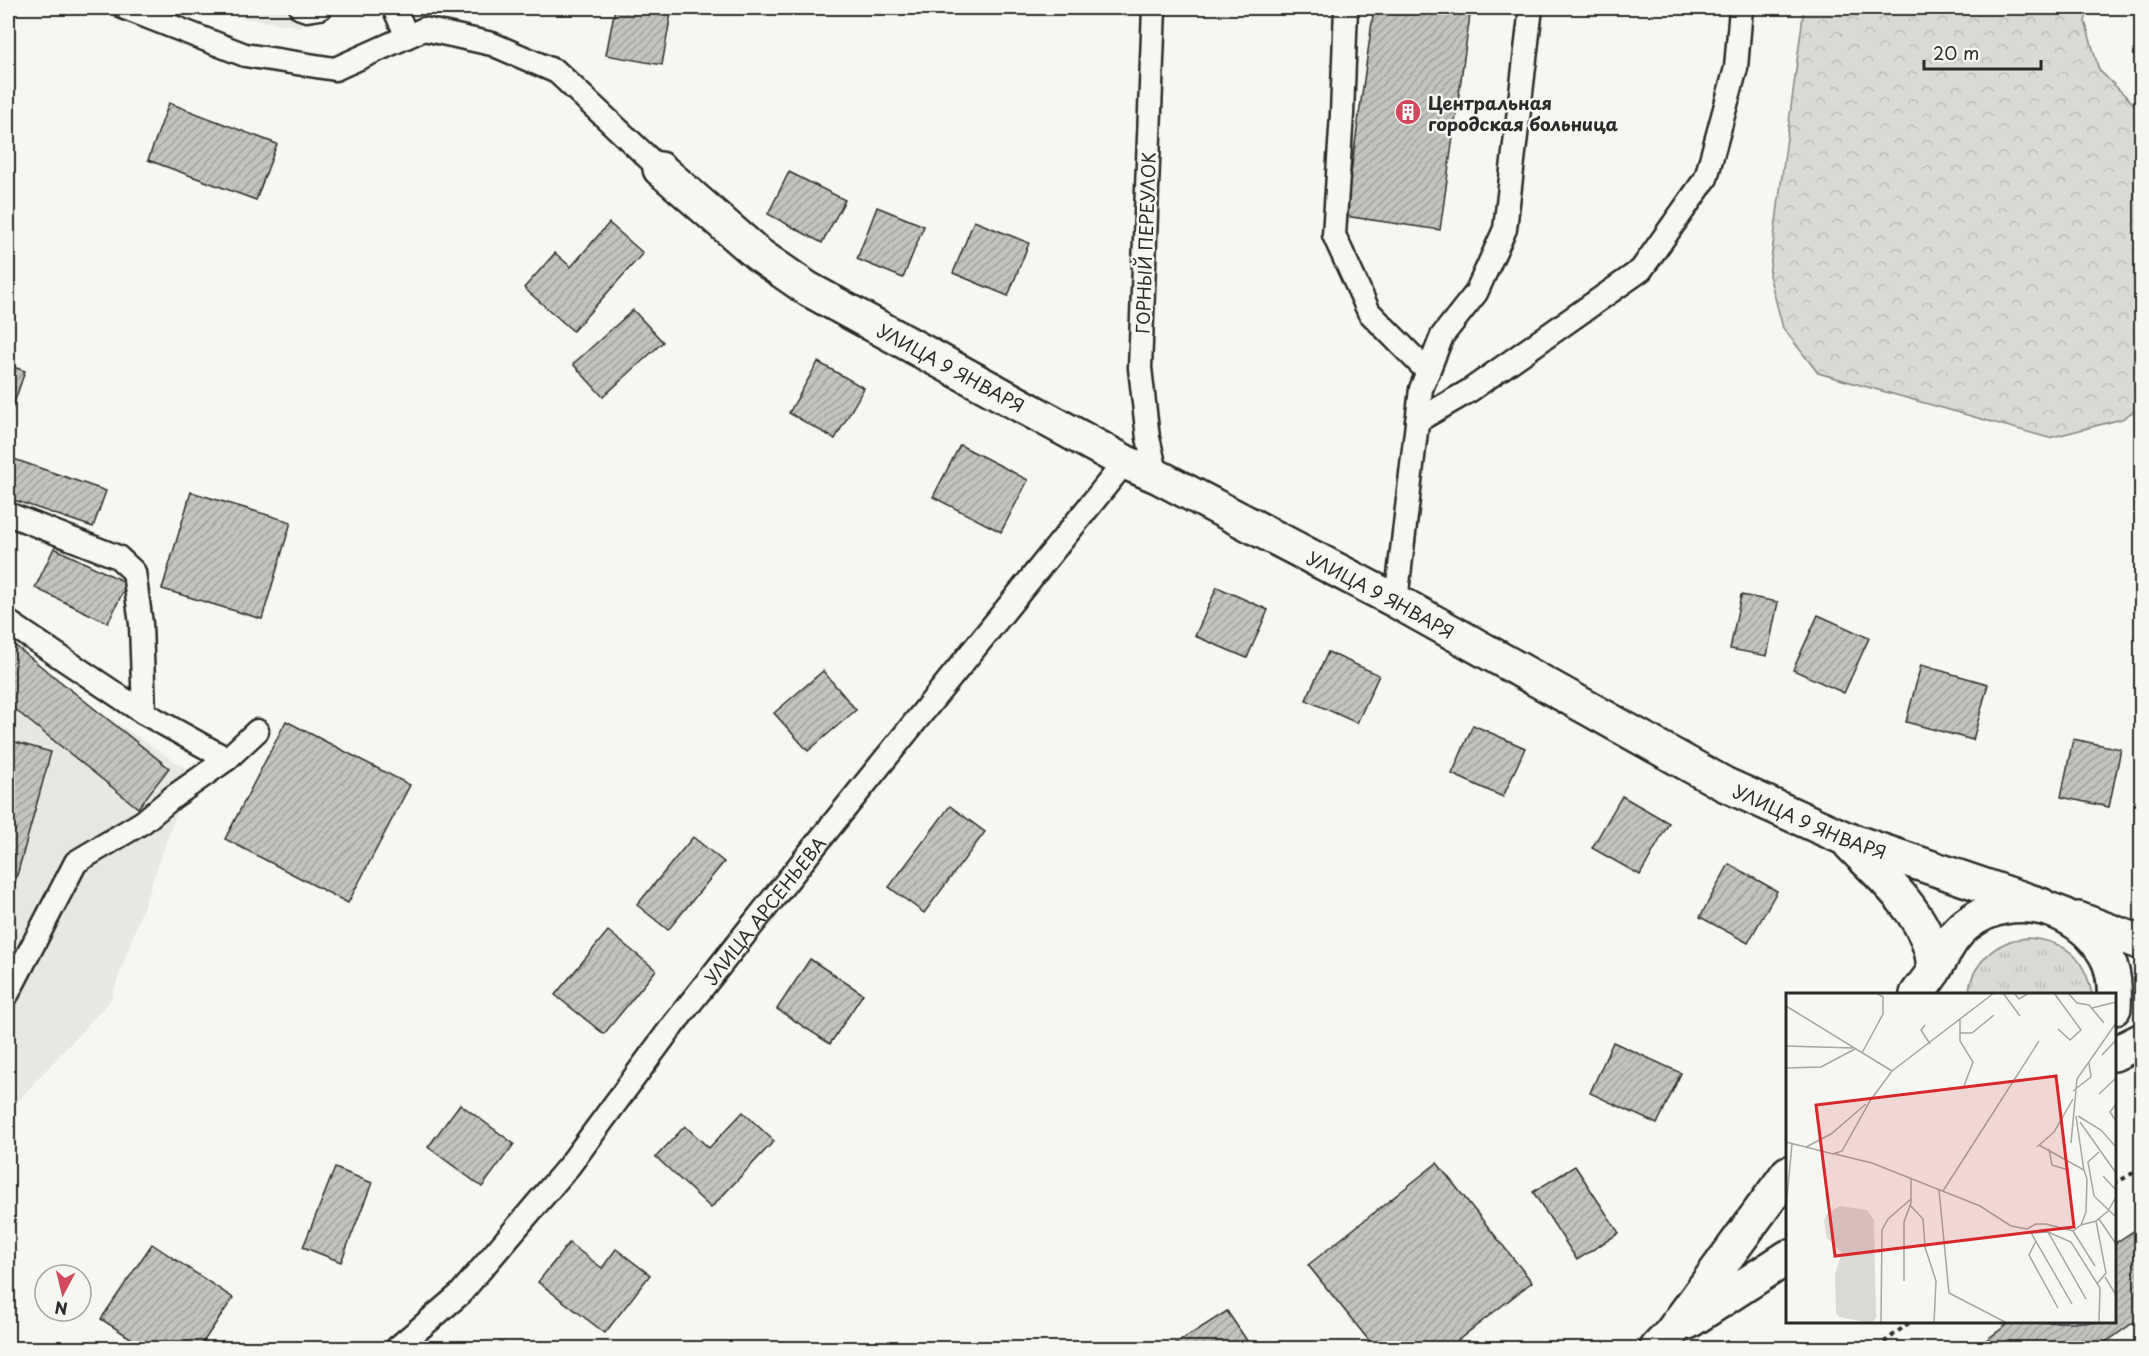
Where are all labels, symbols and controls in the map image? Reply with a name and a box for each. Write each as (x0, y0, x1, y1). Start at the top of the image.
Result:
scale bar (1924, 33, 2041, 71)
text: 20 m (1933, 39, 1979, 66)
place label: Центральная городская больница (1428, 89, 1618, 137)
building icon: Центральная городская больница (1393, 97, 1423, 127)
street label: ГОРНЫЙ ПЕРЕУЛОК (1128, 152, 1162, 334)
street label: УЛИЦА 9 ЯНВАРЯ (873, 316, 1030, 418)
street label: УЛИЦА 9 ЯНВАРЯ (1302, 543, 1460, 645)
street label: УЛИЦА 9 ЯНВАРЯ (1729, 777, 1890, 865)
street label: УЛИЦА АРСЕНЬЕВА (697, 830, 831, 990)
inset map (1786, 993, 2116, 1323)
north arrow (33, 1263, 93, 1323)
text: N (53, 1296, 69, 1322)

